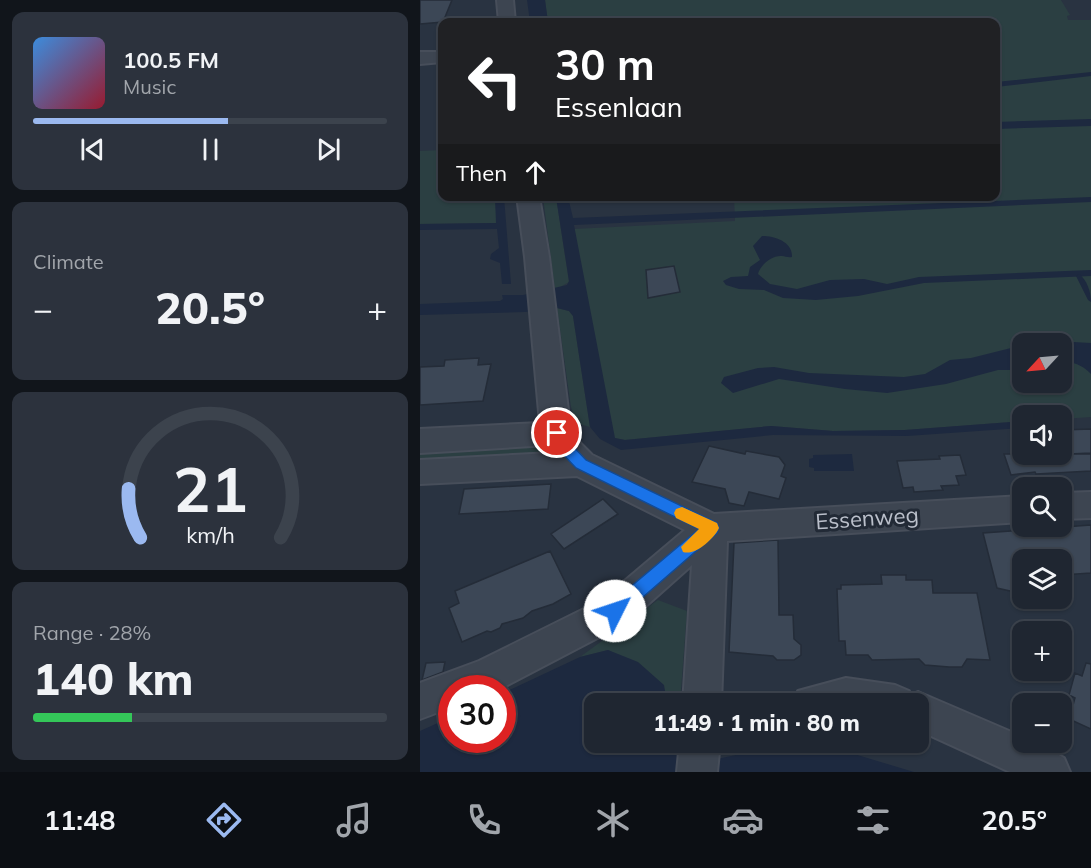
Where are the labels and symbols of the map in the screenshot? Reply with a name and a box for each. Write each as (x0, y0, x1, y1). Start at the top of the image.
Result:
north arrow (1012, 333, 1072, 393)
pin (531, 407, 582, 458)
street label: Essenweg (814, 500, 920, 536)
position arrow (583, 579, 647, 643)
speed limit sign: 30 (438, 675, 516, 753)

